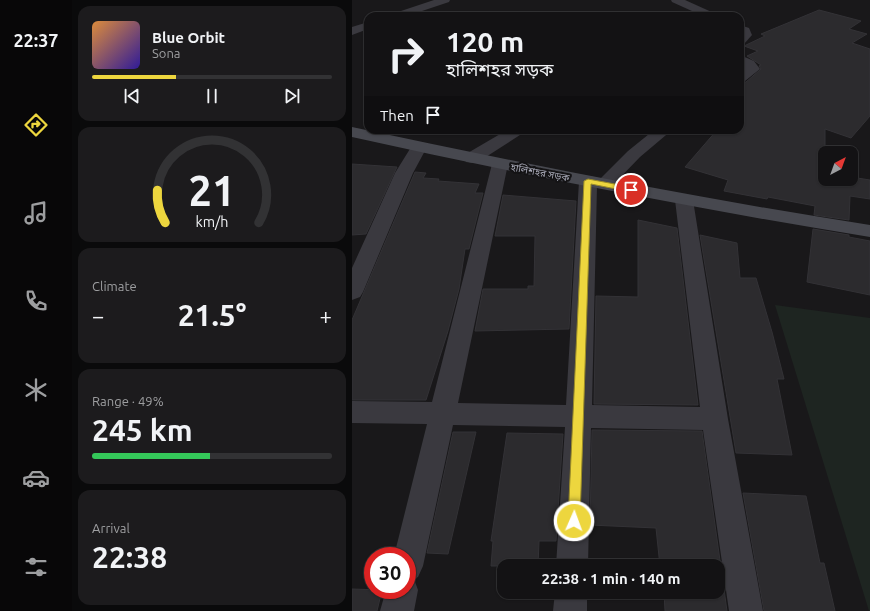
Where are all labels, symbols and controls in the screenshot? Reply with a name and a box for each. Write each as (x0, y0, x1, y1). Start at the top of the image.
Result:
text: 120 m (446, 26, 524, 57)
icon: right (380, 28, 432, 80)
text: Blue Orbit (152, 29, 225, 46)
text: 22:37 (13, 30, 59, 50)
text: Sona (152, 46, 181, 60)
text: হালিশহর সড়ক (446, 59, 554, 79)
icon: previous (121, 85, 143, 107)
icon: pause (201, 85, 223, 107)
icon: next (281, 85, 303, 107)
icon: arrive (422, 104, 444, 126)
text: Then (380, 107, 414, 124)
icon: directions (22, 111, 50, 139)
north arrow (818, 146, 858, 186)
map controls (818, 146, 858, 186)
street label: হালিশহর সড়ক (509, 161, 571, 184)
text: 21 (189, 166, 235, 213)
pin (614, 173, 648, 207)
icon: arrive (620, 179, 642, 201)
icon: music (22, 199, 50, 227)
text: km/h (196, 213, 228, 229)
text: Climate (92, 279, 137, 293)
icon: phone (22, 287, 50, 315)
text: 21.5° (178, 298, 246, 332)
text: − (92, 303, 104, 328)
text: + (320, 303, 332, 328)
icon: climate (22, 376, 50, 404)
text: Range · 49% (92, 394, 164, 408)
text: 245 km (92, 413, 193, 447)
icon: car (22, 464, 50, 492)
position arrow (553, 500, 595, 542)
text: Arrival (92, 521, 130, 535)
text: 22:38 (92, 540, 167, 574)
speed limit sign: 30 (364, 547, 416, 599)
icon: filters (22, 553, 50, 581)
text: 22:38 · 1 min · 140 m (542, 570, 680, 587)

